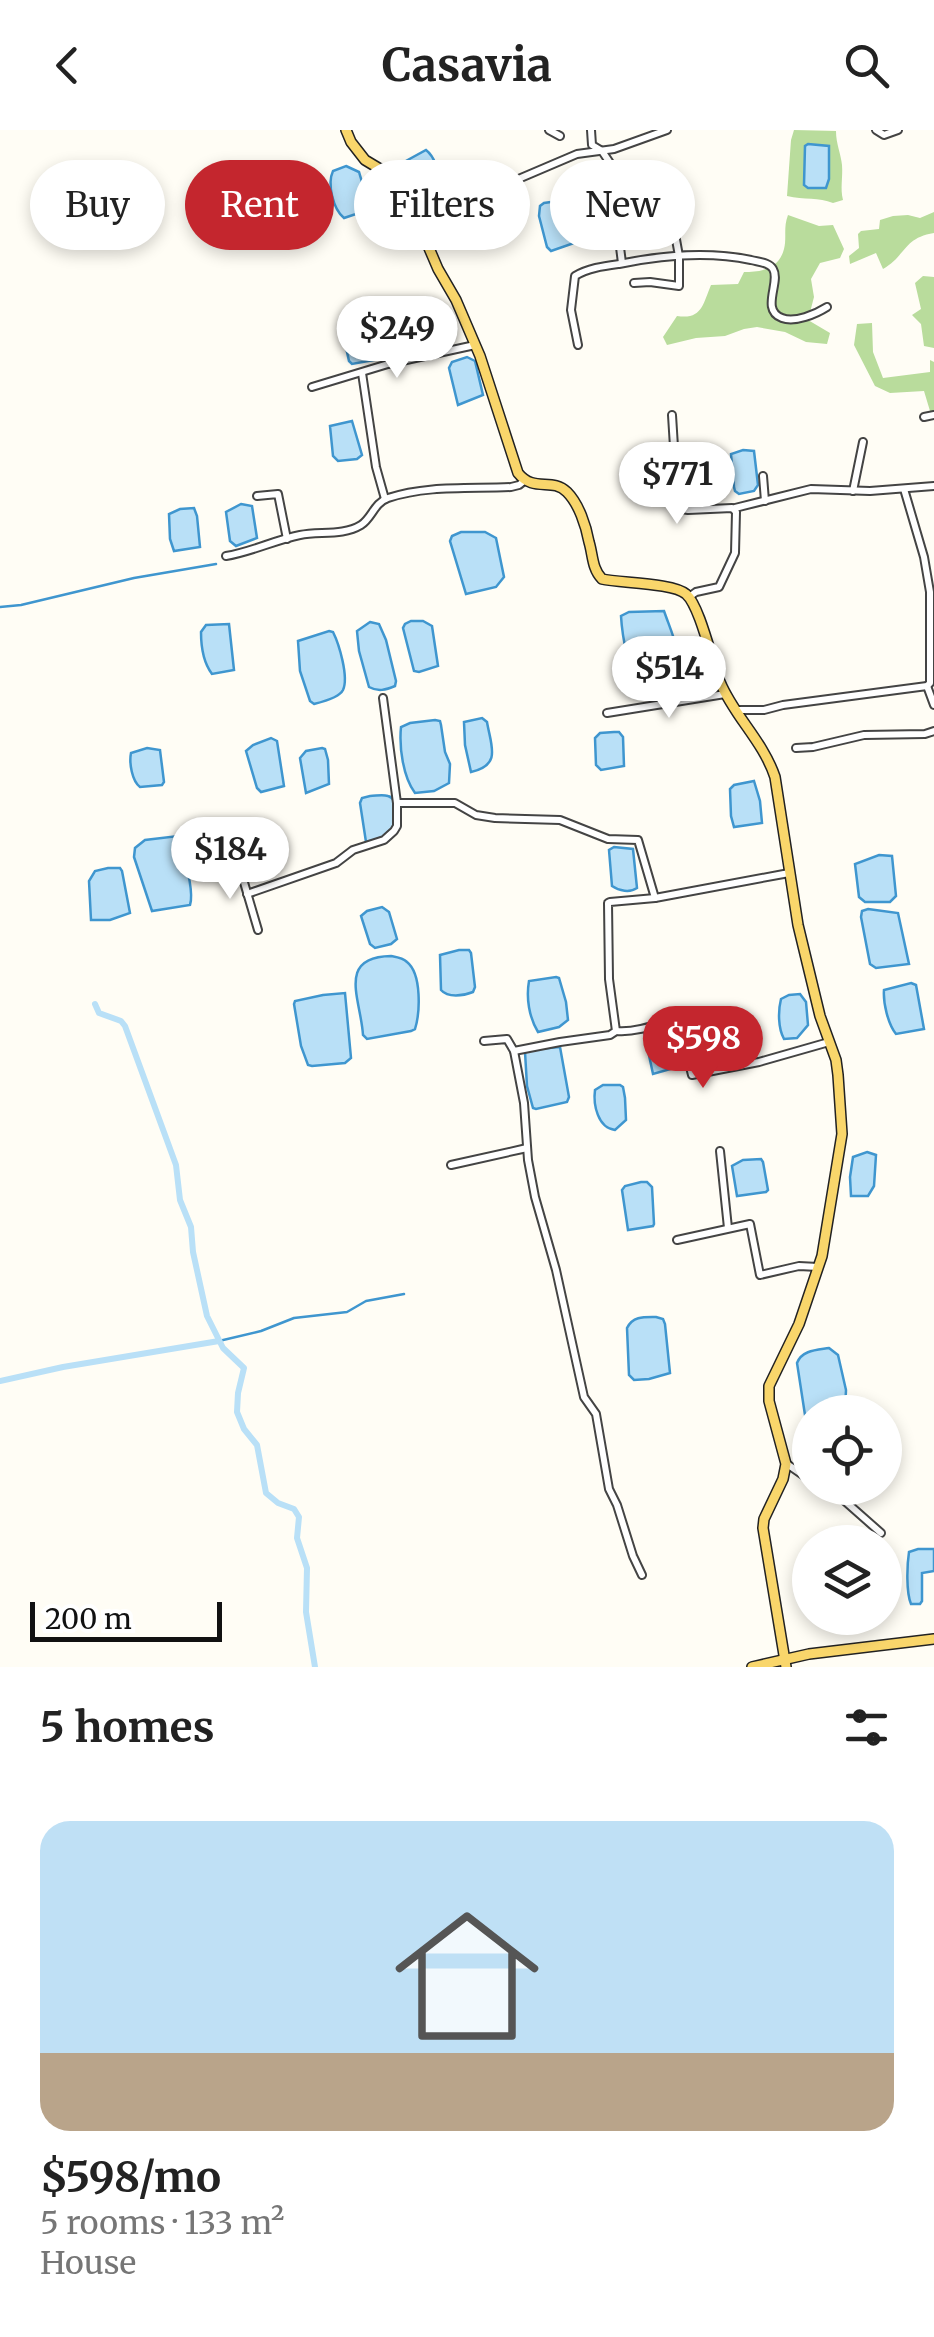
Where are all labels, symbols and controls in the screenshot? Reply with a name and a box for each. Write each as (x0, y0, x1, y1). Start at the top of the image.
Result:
text: Casavia (382, 37, 552, 93)
icon: back (40, 38, 95, 93)
icon: search (839, 38, 894, 93)
chip: Buy (30, 160, 165, 250)
chip: Rent (185, 160, 334, 250)
chip: Filters (354, 160, 530, 250)
chip: New (550, 160, 695, 250)
pin: $249 (338, 296, 456, 381)
text: $249 (359, 308, 435, 348)
pin: $771 (618, 442, 736, 527)
text: $771 (641, 454, 713, 494)
pin: $514 (610, 636, 728, 721)
text: $514 (634, 648, 704, 688)
pin: $184 (171, 817, 289, 902)
text: $184 (193, 829, 267, 869)
pin: $598 (644, 1006, 762, 1091)
text: $598 (665, 1018, 741, 1058)
map controls (792, 1395, 902, 1635)
button: locate (792, 1395, 902, 1505)
button: layers (792, 1525, 902, 1635)
scale bar (30, 1597, 222, 1642)
text: 200 m (45, 1601, 132, 1637)
icon: filters (839, 1700, 894, 1755)
text: 5 homes (40, 1701, 214, 1753)
icon: home (377, 1886, 557, 2066)
text: $598/mo (40, 2151, 221, 2203)
text: 5 rooms · 133 m² (40, 2203, 284, 2243)
text: House (40, 2243, 136, 2283)

